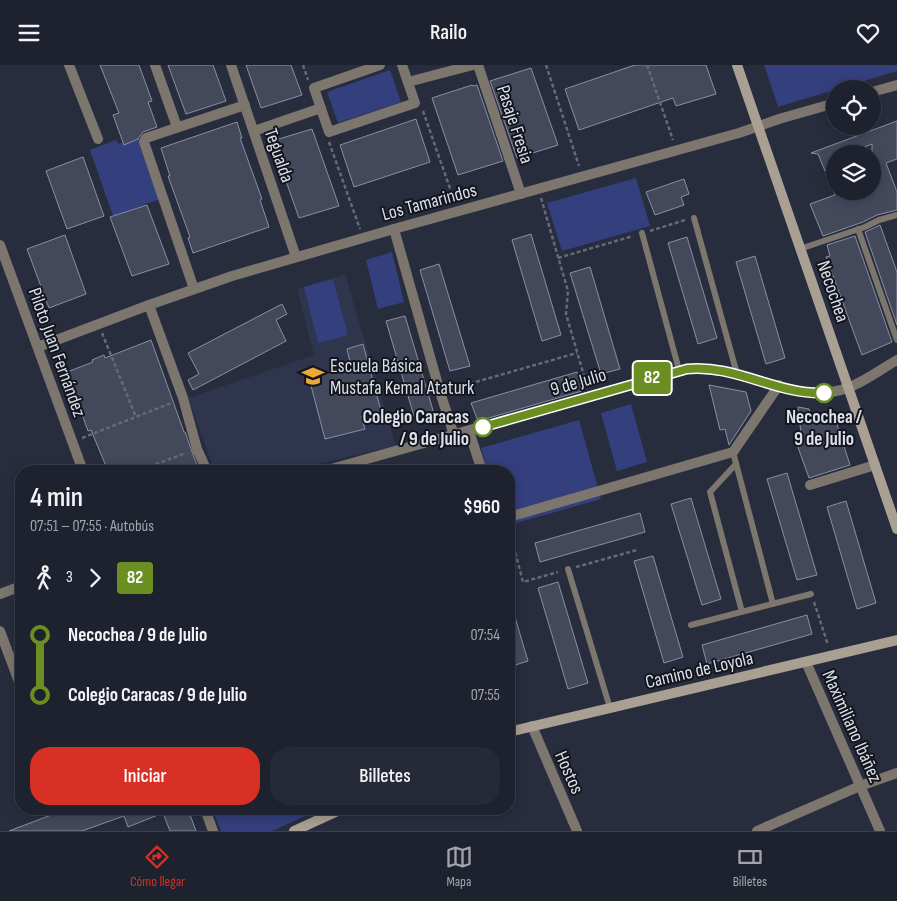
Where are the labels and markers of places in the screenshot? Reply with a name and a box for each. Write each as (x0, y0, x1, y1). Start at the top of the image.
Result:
place label: Escuela Básica Mustafa Kemal Ataturk (330, 355, 475, 400)
school or university icon: Escuela Básica Mustafa Kemal Ataturk (300, 363, 326, 389)
marker: Necochea / 9 de Julio (814, 383, 834, 403)
place label: Colegio Caracas / 9 de Julio (362, 406, 469, 451)
place label: Necochea / 9 de Julio (786, 406, 863, 451)
marker: Colegio Caracas / 9 de Julio (473, 417, 493, 437)

